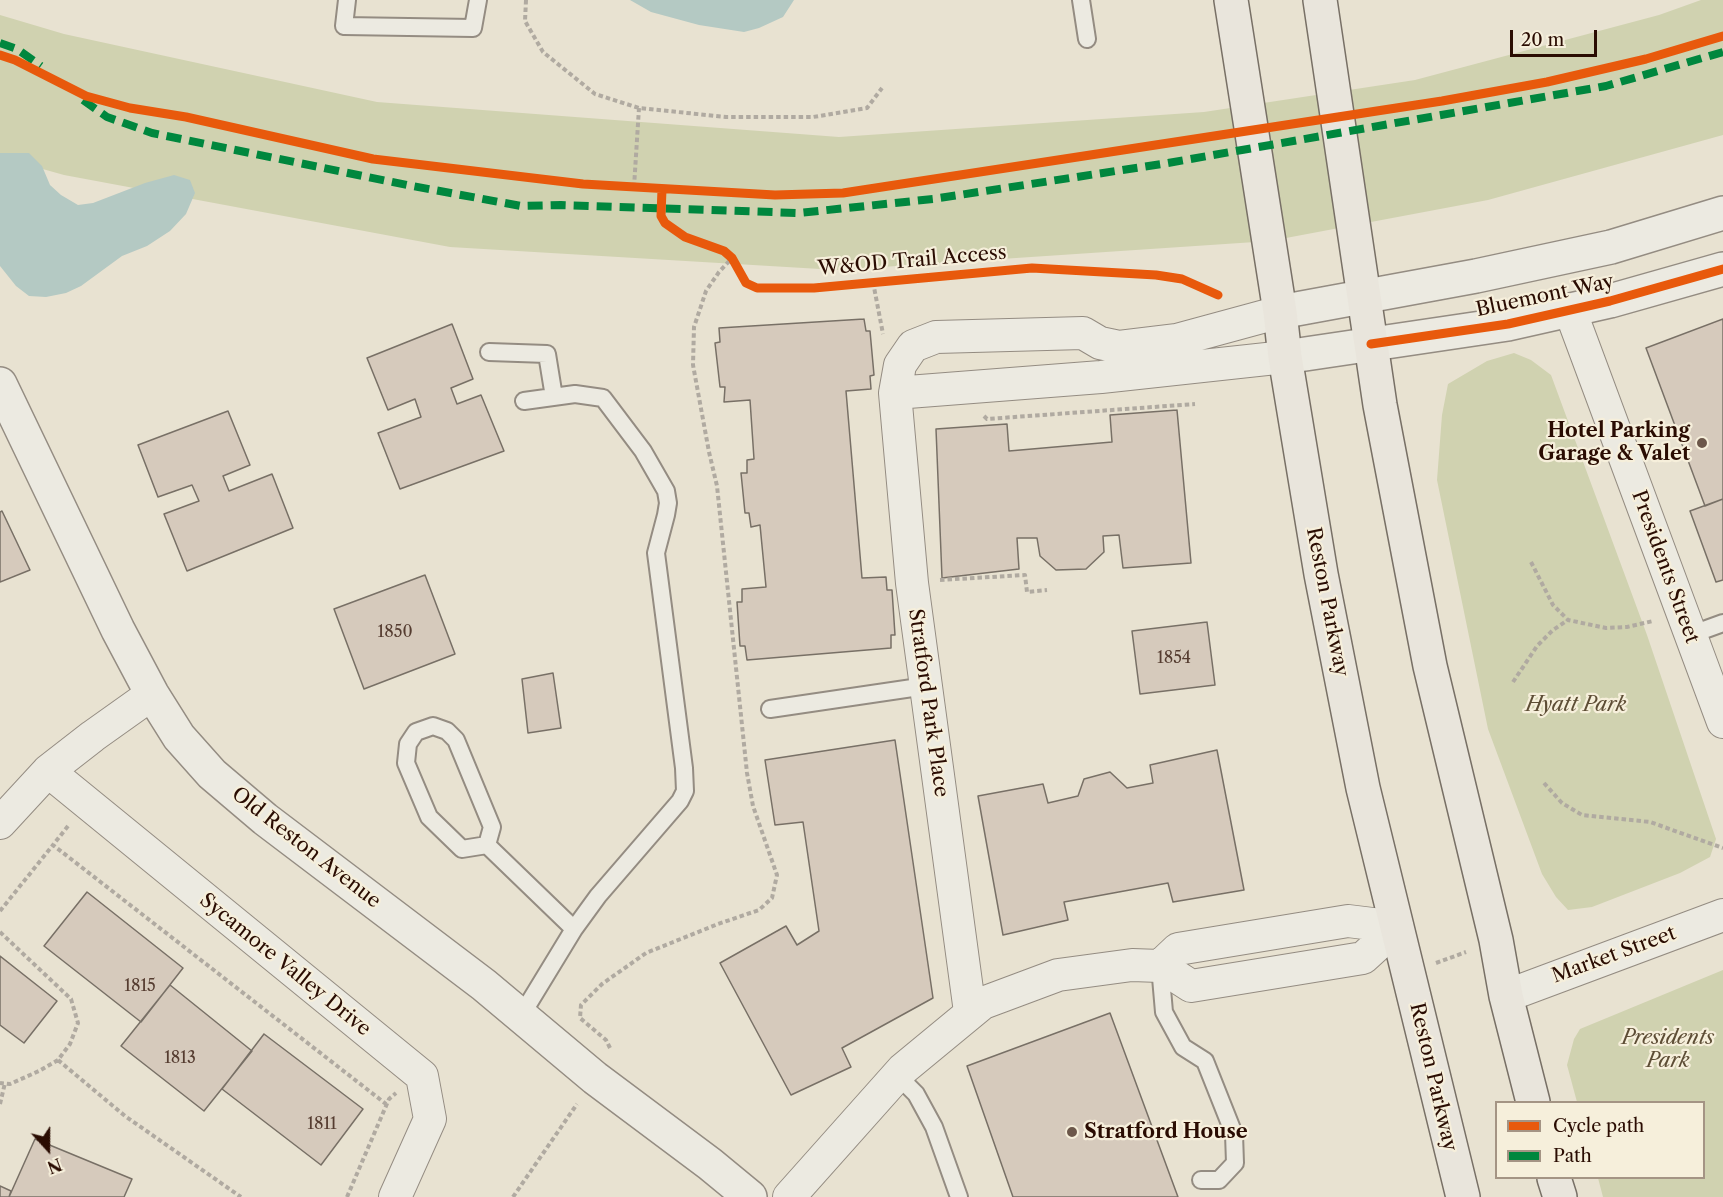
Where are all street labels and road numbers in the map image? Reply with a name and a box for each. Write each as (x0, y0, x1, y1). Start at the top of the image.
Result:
street label: W&OD Trail Access (817, 241, 1007, 281)
street label: Bluemont Way (1474, 270, 1616, 322)
street label: Presidents Street (1626, 487, 1704, 647)
street label: Reston Parkway (1301, 525, 1353, 679)
street label: Stratford Park Place (903, 607, 953, 799)
street label: Old Reston Avenue (227, 782, 385, 914)
street label: Sycamore Valley Drive (195, 889, 375, 1041)
street label: Market Street (1549, 921, 1679, 989)
street label: Reston Parkway (1404, 1000, 1462, 1154)

